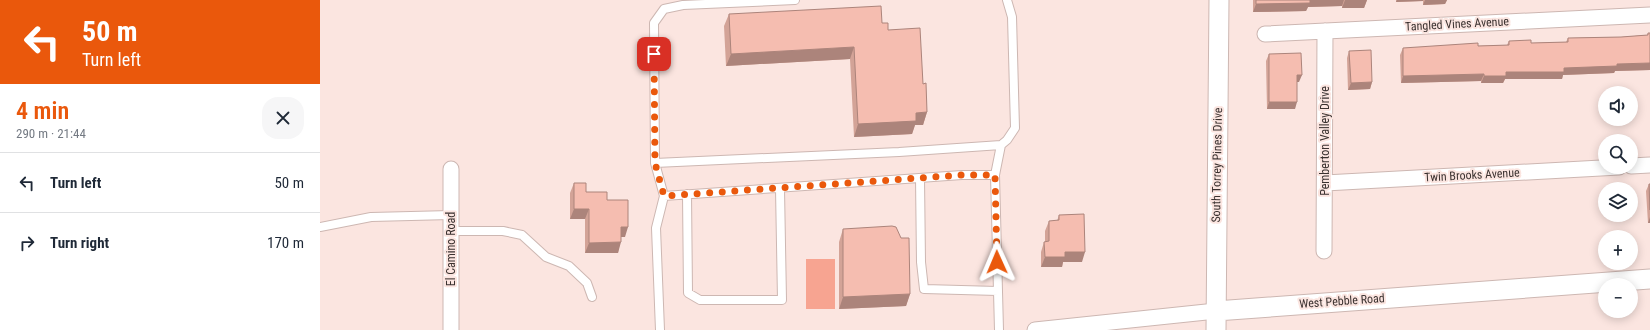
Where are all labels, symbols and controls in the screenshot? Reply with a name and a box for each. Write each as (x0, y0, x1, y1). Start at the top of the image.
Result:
street label: Tangled Vines Avenue (1405, 14, 1510, 34)
text: 50 m (82, 15, 138, 48)
icon: left (16, 16, 68, 68)
pin (637, 37, 671, 71)
icon: arrive (643, 43, 665, 65)
text: Turn left (82, 49, 141, 70)
street label: Pemberton Valley Drive (1318, 86, 1332, 196)
map controls (1598, 86, 1638, 318)
button: sound (1598, 86, 1638, 126)
text: 4 min (16, 97, 69, 125)
button: close (262, 97, 304, 139)
street label: South Torrey Pines Drive (1209, 107, 1225, 223)
text: 290 m · 21:44 (16, 126, 86, 141)
button: search (1598, 134, 1638, 174)
street label: Twin Brooks Avenue (1424, 165, 1520, 184)
icon: left (16, 172, 38, 194)
text: Turn left (50, 174, 101, 192)
text: 50 m (274, 174, 304, 192)
button: layers (1598, 182, 1638, 222)
street label: El Camino Road (444, 212, 458, 286)
button: + (1598, 230, 1638, 270)
icon: right (16, 232, 38, 254)
text: Turn right (50, 234, 109, 252)
text: 170 m (267, 234, 304, 252)
position arrow (976, 241, 1018, 283)
button: − (1598, 278, 1638, 318)
street label: West Pebble Road (1299, 291, 1385, 311)

